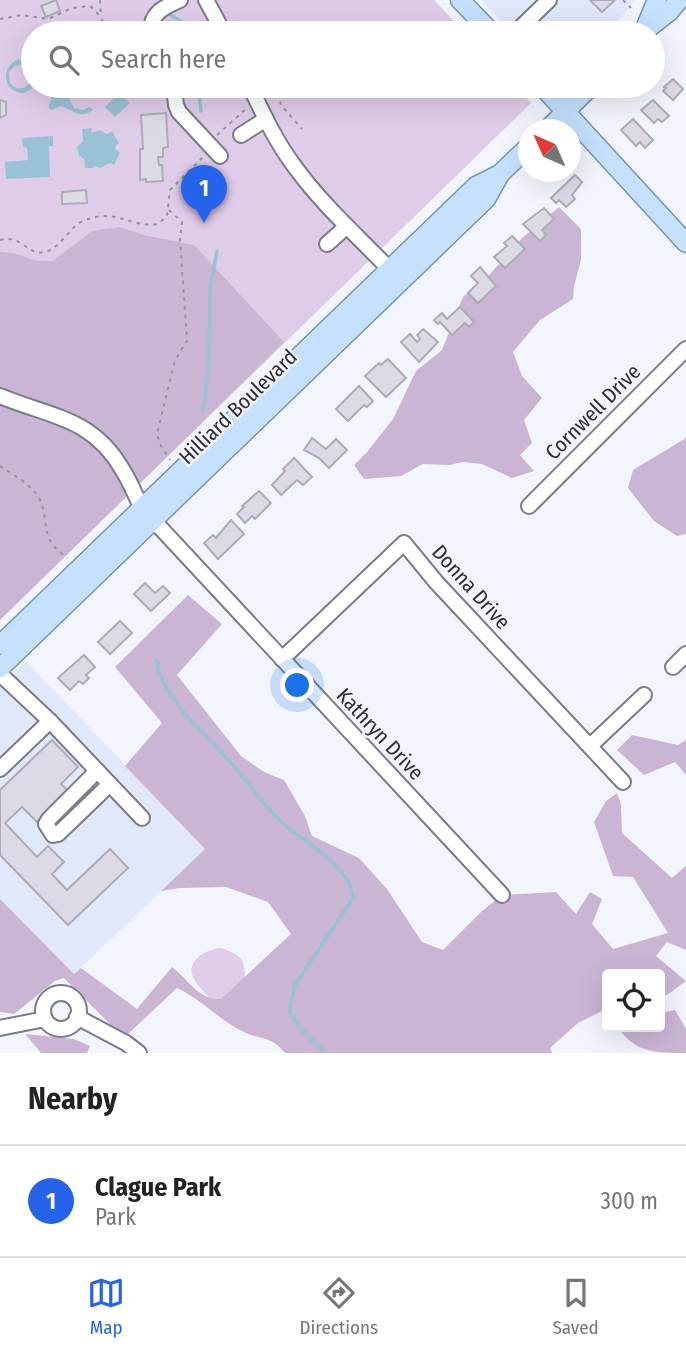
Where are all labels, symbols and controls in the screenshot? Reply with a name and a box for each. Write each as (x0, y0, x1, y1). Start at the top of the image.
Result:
search box (21, 21, 665, 98)
icon: search (45, 41, 83, 79)
text: Search here (101, 44, 226, 75)
north arrow (518, 119, 581, 182)
pin: 1 (181, 165, 227, 223)
street label: Hilliard Boulevard (174, 344, 302, 470)
street label: Cornwell Drive (540, 359, 646, 465)
street label: Donna Drive (426, 539, 516, 635)
your location (280, 668, 314, 702)
street label: Kathryn Drive (331, 683, 429, 785)
map controls (602, 969, 665, 1032)
button: locate (602, 969, 665, 1032)
text: Nearby (28, 1081, 117, 1117)
text: Clague Park (95, 1172, 221, 1203)
text: 1 (46, 1187, 56, 1215)
text: 300 m (601, 1187, 658, 1215)
text: Park (95, 1203, 136, 1231)
tab: Map (87, 1274, 125, 1339)
tab: Directions (299, 1274, 378, 1339)
tab: Saved (552, 1274, 599, 1339)

